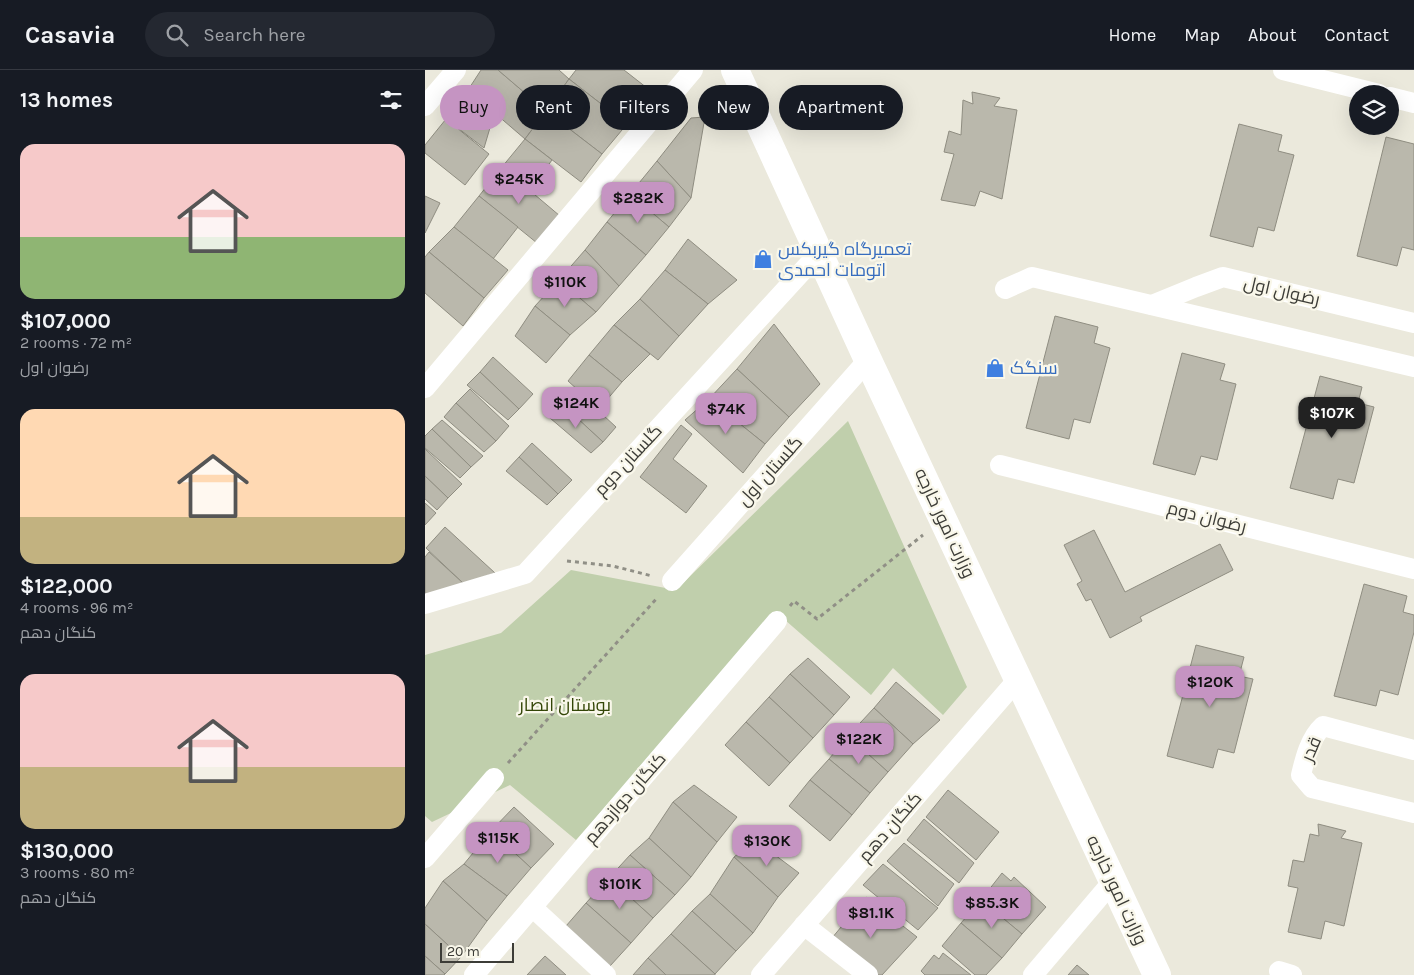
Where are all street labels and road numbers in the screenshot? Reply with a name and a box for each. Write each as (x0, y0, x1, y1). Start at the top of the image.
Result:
street label: رضوان اول (1242, 272, 1322, 310)
street label: گلستان دوم (589, 420, 667, 501)
street label: گلستان اول (733, 431, 807, 511)
street label: وزارت امور خارجه (910, 464, 980, 582)
street label: رضوان دوم (1165, 497, 1249, 538)
street label: قدر (1296, 733, 1326, 766)
street label: کنگان دوازدهم (579, 748, 671, 849)
street label: کنگان دهم (854, 787, 927, 867)
street label: وزارت امور خارجه (1082, 831, 1152, 949)

